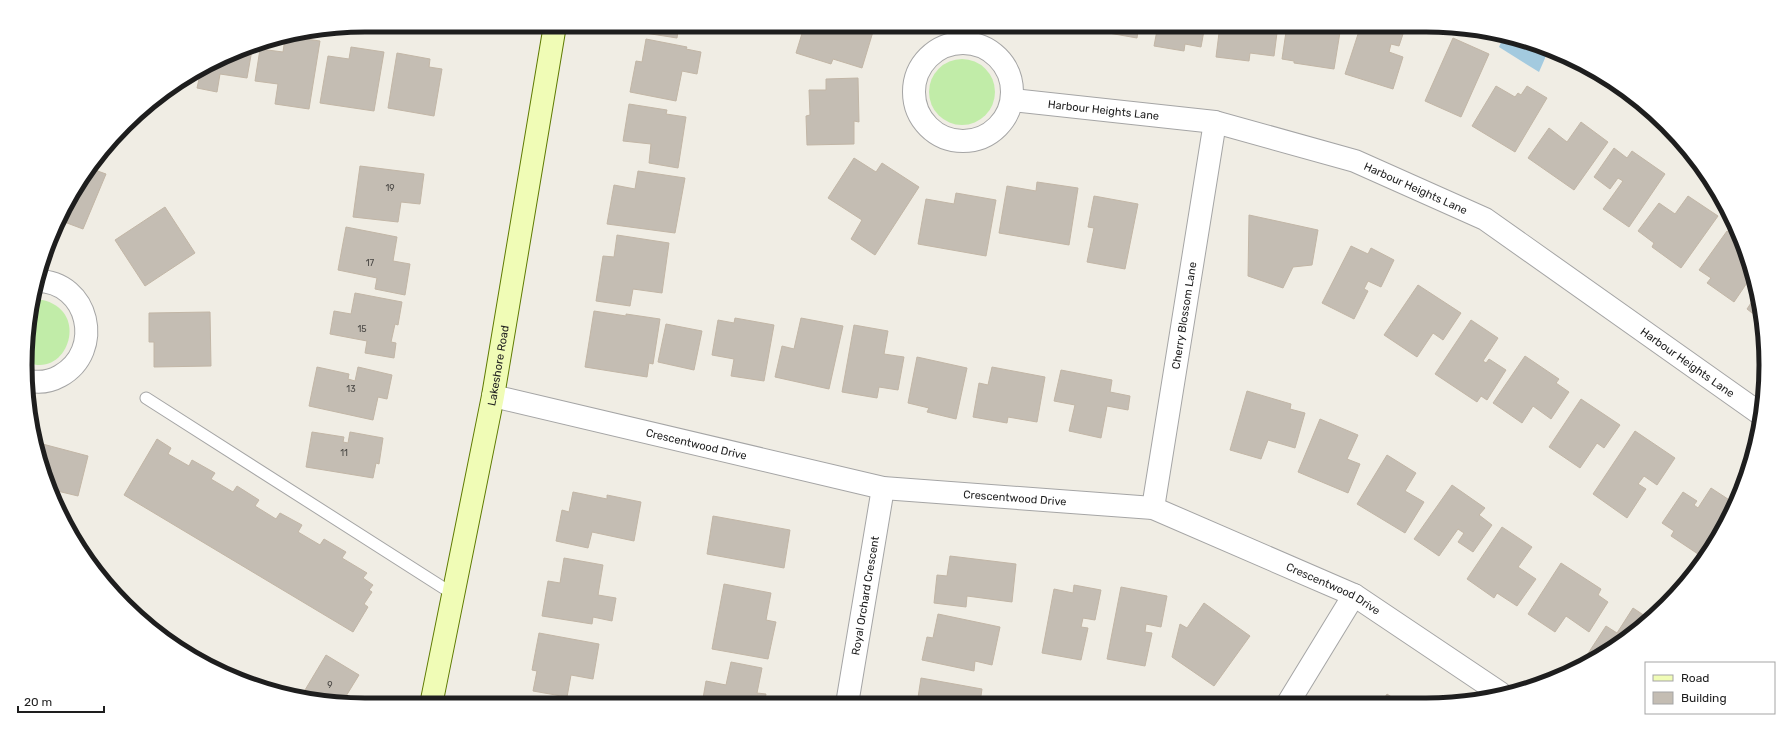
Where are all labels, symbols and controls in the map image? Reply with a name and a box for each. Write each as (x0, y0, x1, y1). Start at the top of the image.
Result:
street label: Harbour Heights Lane (1047, 98, 1160, 123)
street label: Harbour Heights Lane (1362, 160, 1469, 217)
house number: 19 (385, 183, 395, 193)
house number: 17 (366, 258, 375, 268)
street label: Cherry Blossom Lane (1169, 261, 1199, 370)
house number: 15 (357, 324, 367, 334)
street label: Lakeshore Road (485, 324, 512, 407)
street label: Harbour Heights Lane (1638, 325, 1737, 400)
house number: 13 (346, 384, 356, 394)
street label: Crescentwood Drive (644, 426, 748, 463)
house number: 11 (340, 448, 348, 458)
street label: Crescentwood Drive (963, 488, 1067, 509)
street label: Royal Orchard Crescent (849, 534, 882, 656)
street label: Crescentwood Drive (1284, 560, 1382, 618)
legend (1645, 662, 1775, 714)
text: Road (1681, 671, 1709, 685)
house number: 9 (327, 680, 333, 690)
scale bar (18, 688, 104, 714)
text: Building (1681, 691, 1727, 705)
text: 20 m (24, 695, 52, 709)

